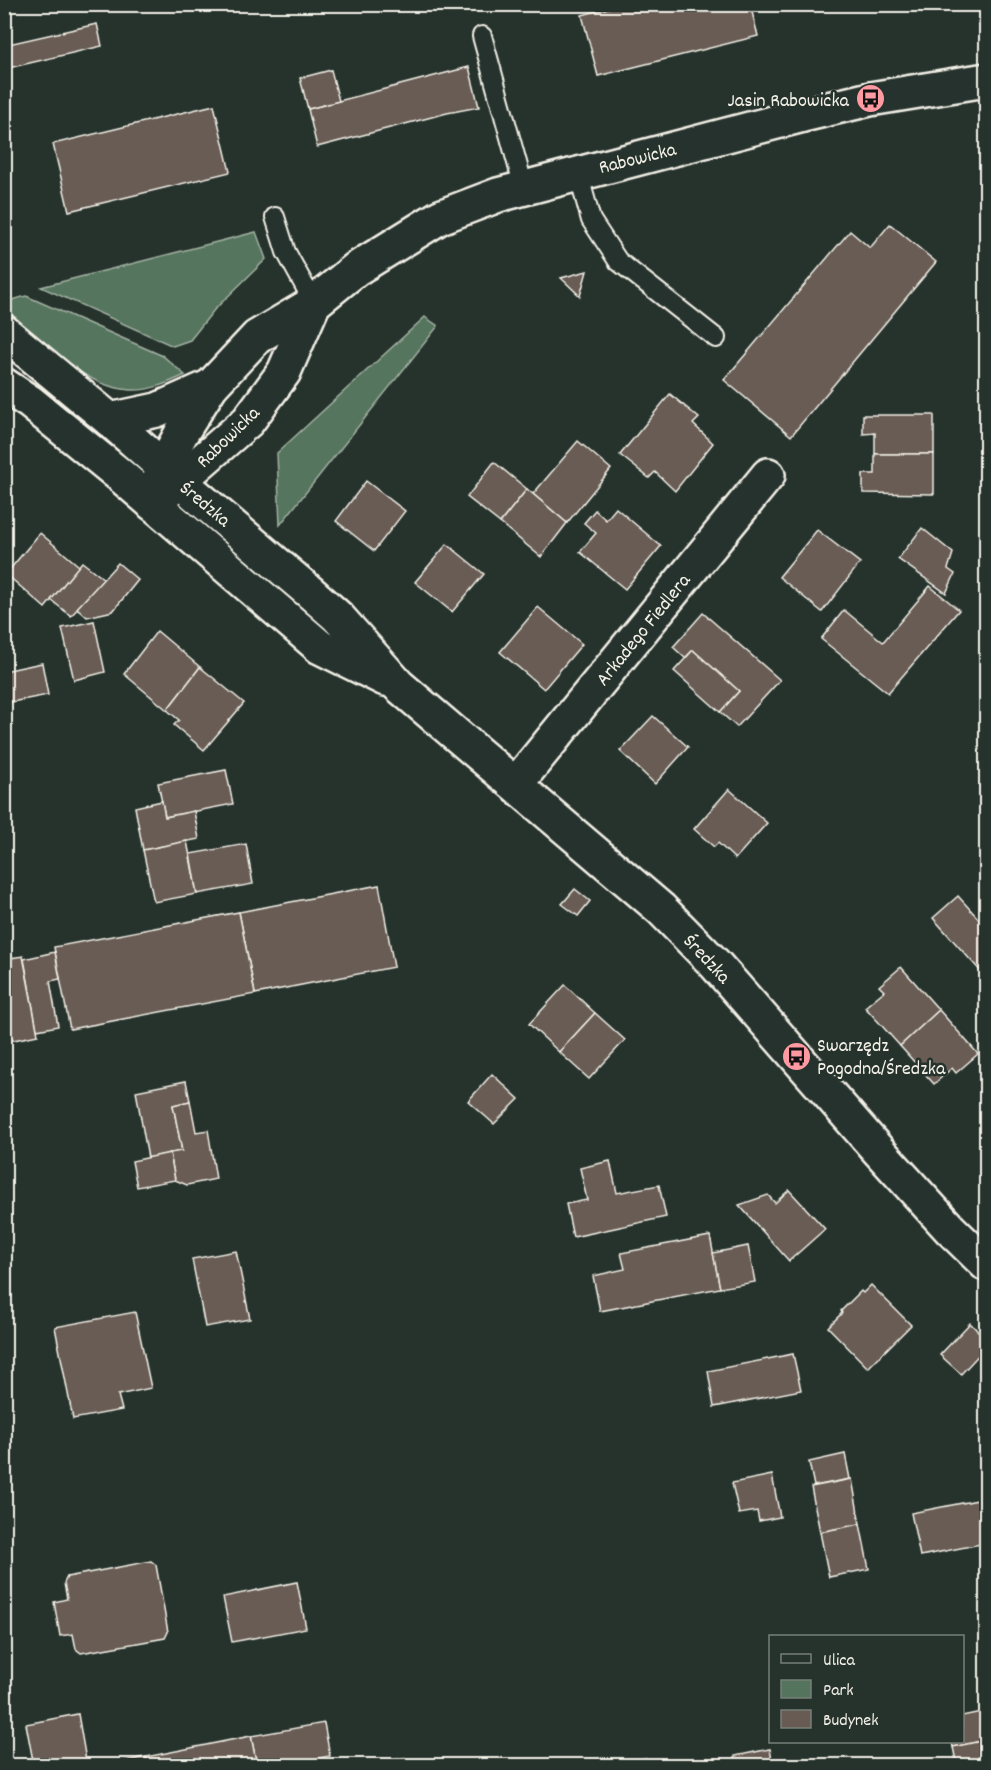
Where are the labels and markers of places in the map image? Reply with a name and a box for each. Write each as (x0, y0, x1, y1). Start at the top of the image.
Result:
bus stop icon: Jasin Rabowicka (854, 83, 886, 115)
place label: Jasin Rabowicka (728, 88, 850, 116)
place label: Swarzędz Pogodna/Średzka (817, 1033, 946, 1084)
bus stop icon: Swarzędz Pogodna/Średzka (780, 1040, 812, 1072)

